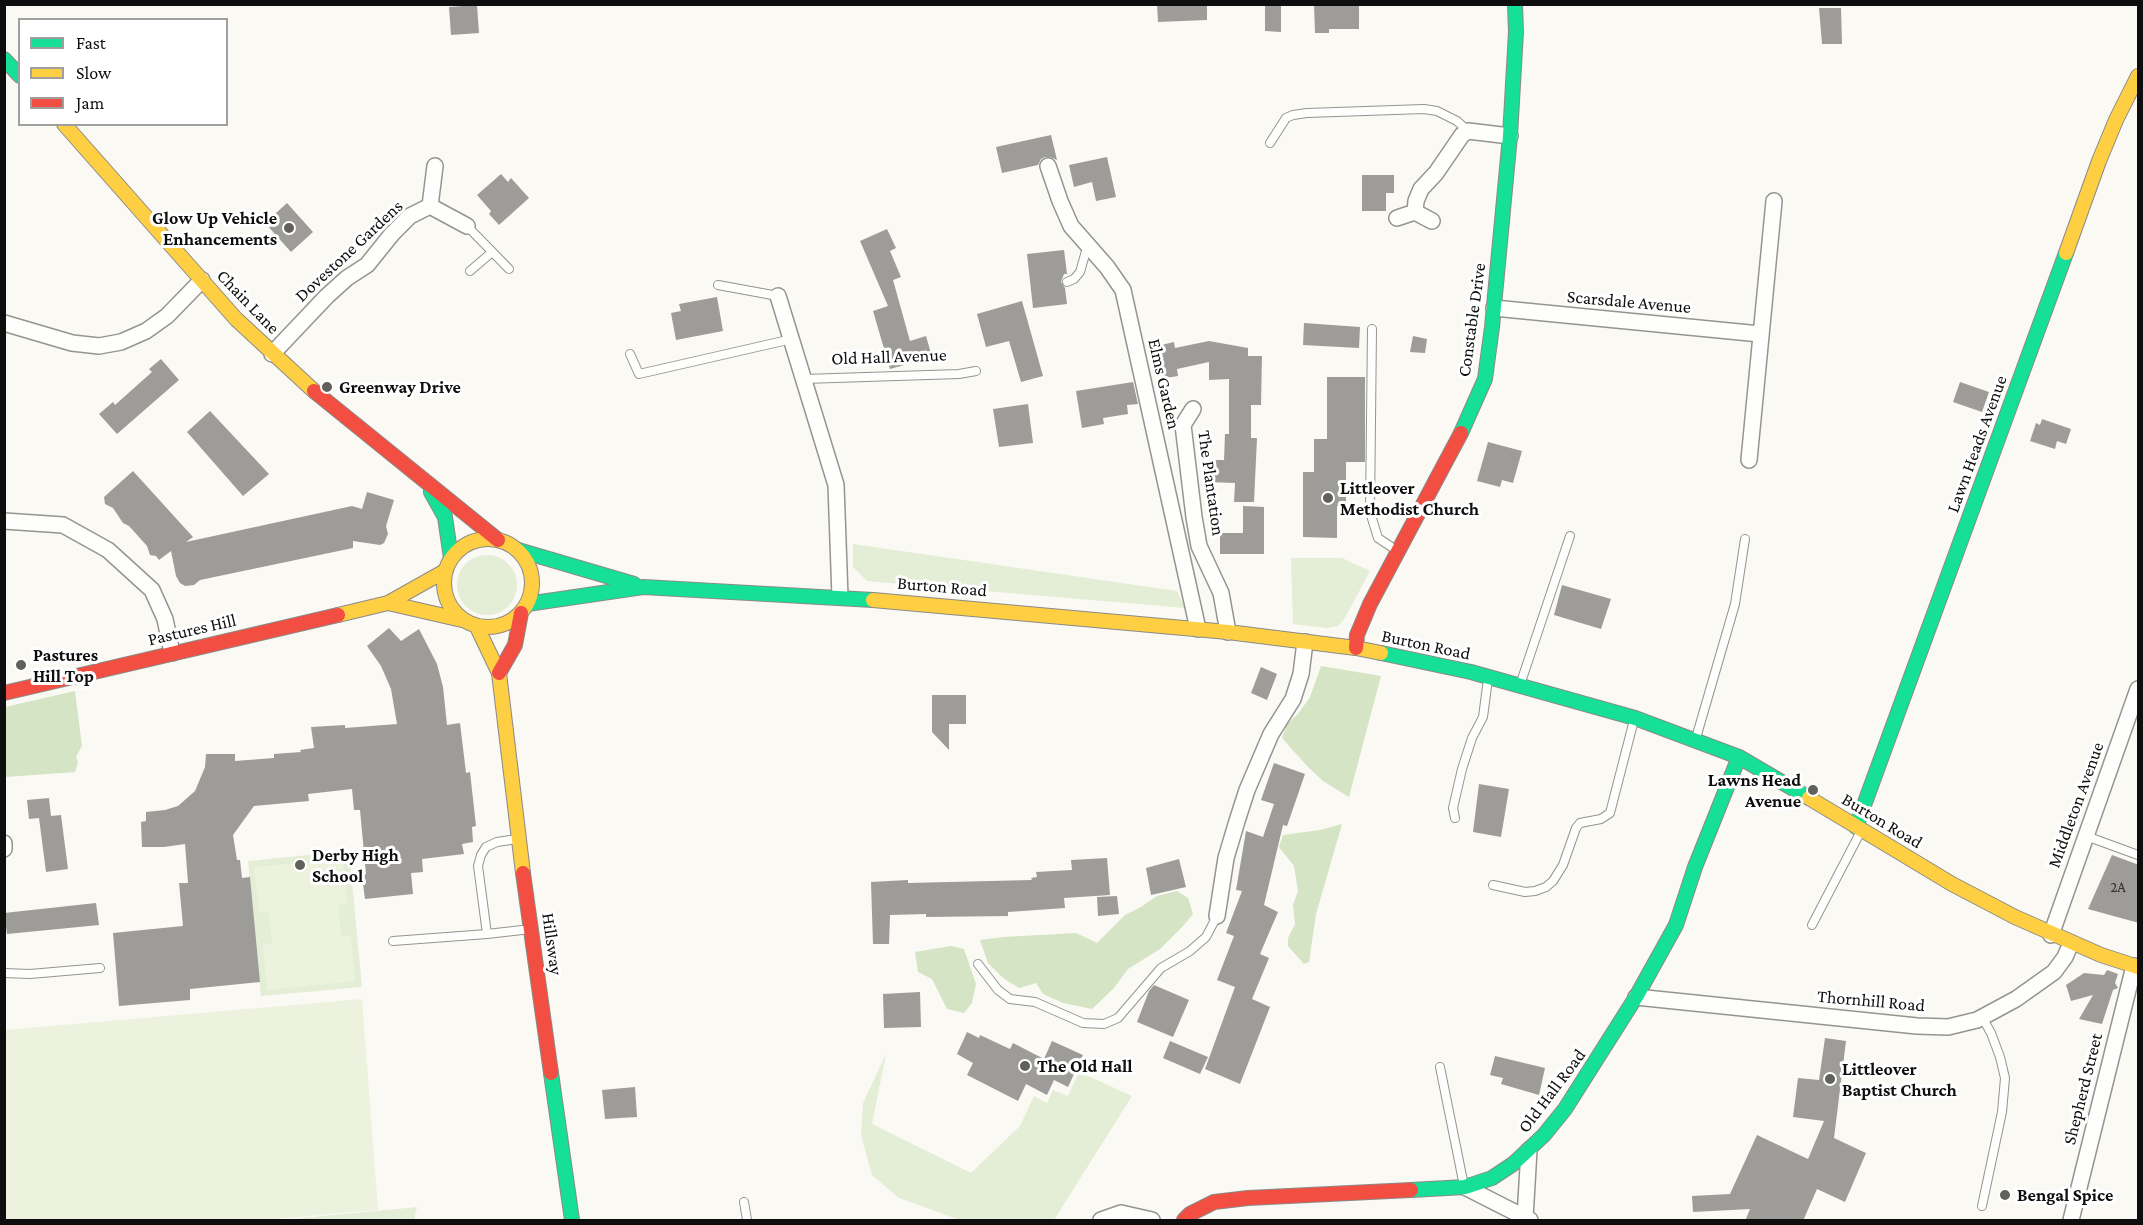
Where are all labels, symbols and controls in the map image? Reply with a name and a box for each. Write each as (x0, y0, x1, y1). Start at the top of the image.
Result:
legend (18, 18, 228, 126)
text: Fast (76, 33, 106, 53)
text: Slow (76, 63, 111, 83)
text: Jam (76, 93, 104, 113)
street label: Dovestone Gardens (291, 196, 407, 306)
place label: Glow Up Vehicle Enhancements (152, 207, 277, 250)
marker: Glow Up Vehicle Enhancements (282, 221, 296, 235)
street label: Constable Drive (1453, 262, 1491, 378)
street label: Chain Lane (212, 265, 284, 339)
street label: Scarsdale Avenue (1566, 286, 1692, 318)
street label: Elms Garden (1143, 337, 1185, 431)
street label: Old Hall Avenue (831, 344, 947, 370)
street label: Lawn Heads Avenue (1942, 372, 2012, 516)
place label: Greenway Drive (339, 376, 461, 398)
marker: Greenway Drive (320, 380, 334, 394)
street label: The Plantation (1193, 429, 1229, 537)
place label: Littleover Methodist Church (1340, 477, 1479, 520)
marker: Littleover Methodist Church (1321, 491, 1335, 505)
street label: Burton Road (896, 572, 988, 602)
street label: Pastures Hill (146, 609, 238, 651)
street label: Burton Road (1380, 625, 1472, 665)
place label: Pastures Hill Top (33, 644, 98, 686)
marker: Pastures Hill Top (14, 658, 28, 672)
street label: Middleton Avenue (2043, 739, 2109, 871)
place label: Lawns Head Avenue (1708, 769, 1801, 812)
marker: Lawns Head Avenue (1806, 783, 1820, 797)
street label: Burton Road (1838, 789, 1926, 853)
place label: Derby High School (312, 844, 399, 886)
marker: Derby High School (293, 858, 307, 872)
house number: 2A (2110, 878, 2126, 896)
street label: Hillsway (537, 911, 567, 977)
street label: Thornhill Road (1816, 986, 1926, 1016)
street label: Shepherd Street (2059, 1031, 2107, 1147)
street label: Old Hall Road (1514, 1045, 1590, 1137)
place label: The Old Hall (1037, 1055, 1132, 1077)
place label: Littleover Baptist Church (1842, 1058, 1957, 1100)
marker: The Old Hall (1018, 1059, 1032, 1073)
marker: Littleover Baptist Church (1823, 1072, 1837, 1086)
place label: Bengal Spice (2017, 1184, 2113, 1206)
marker: Bengal Spice (1998, 1188, 2012, 1202)

